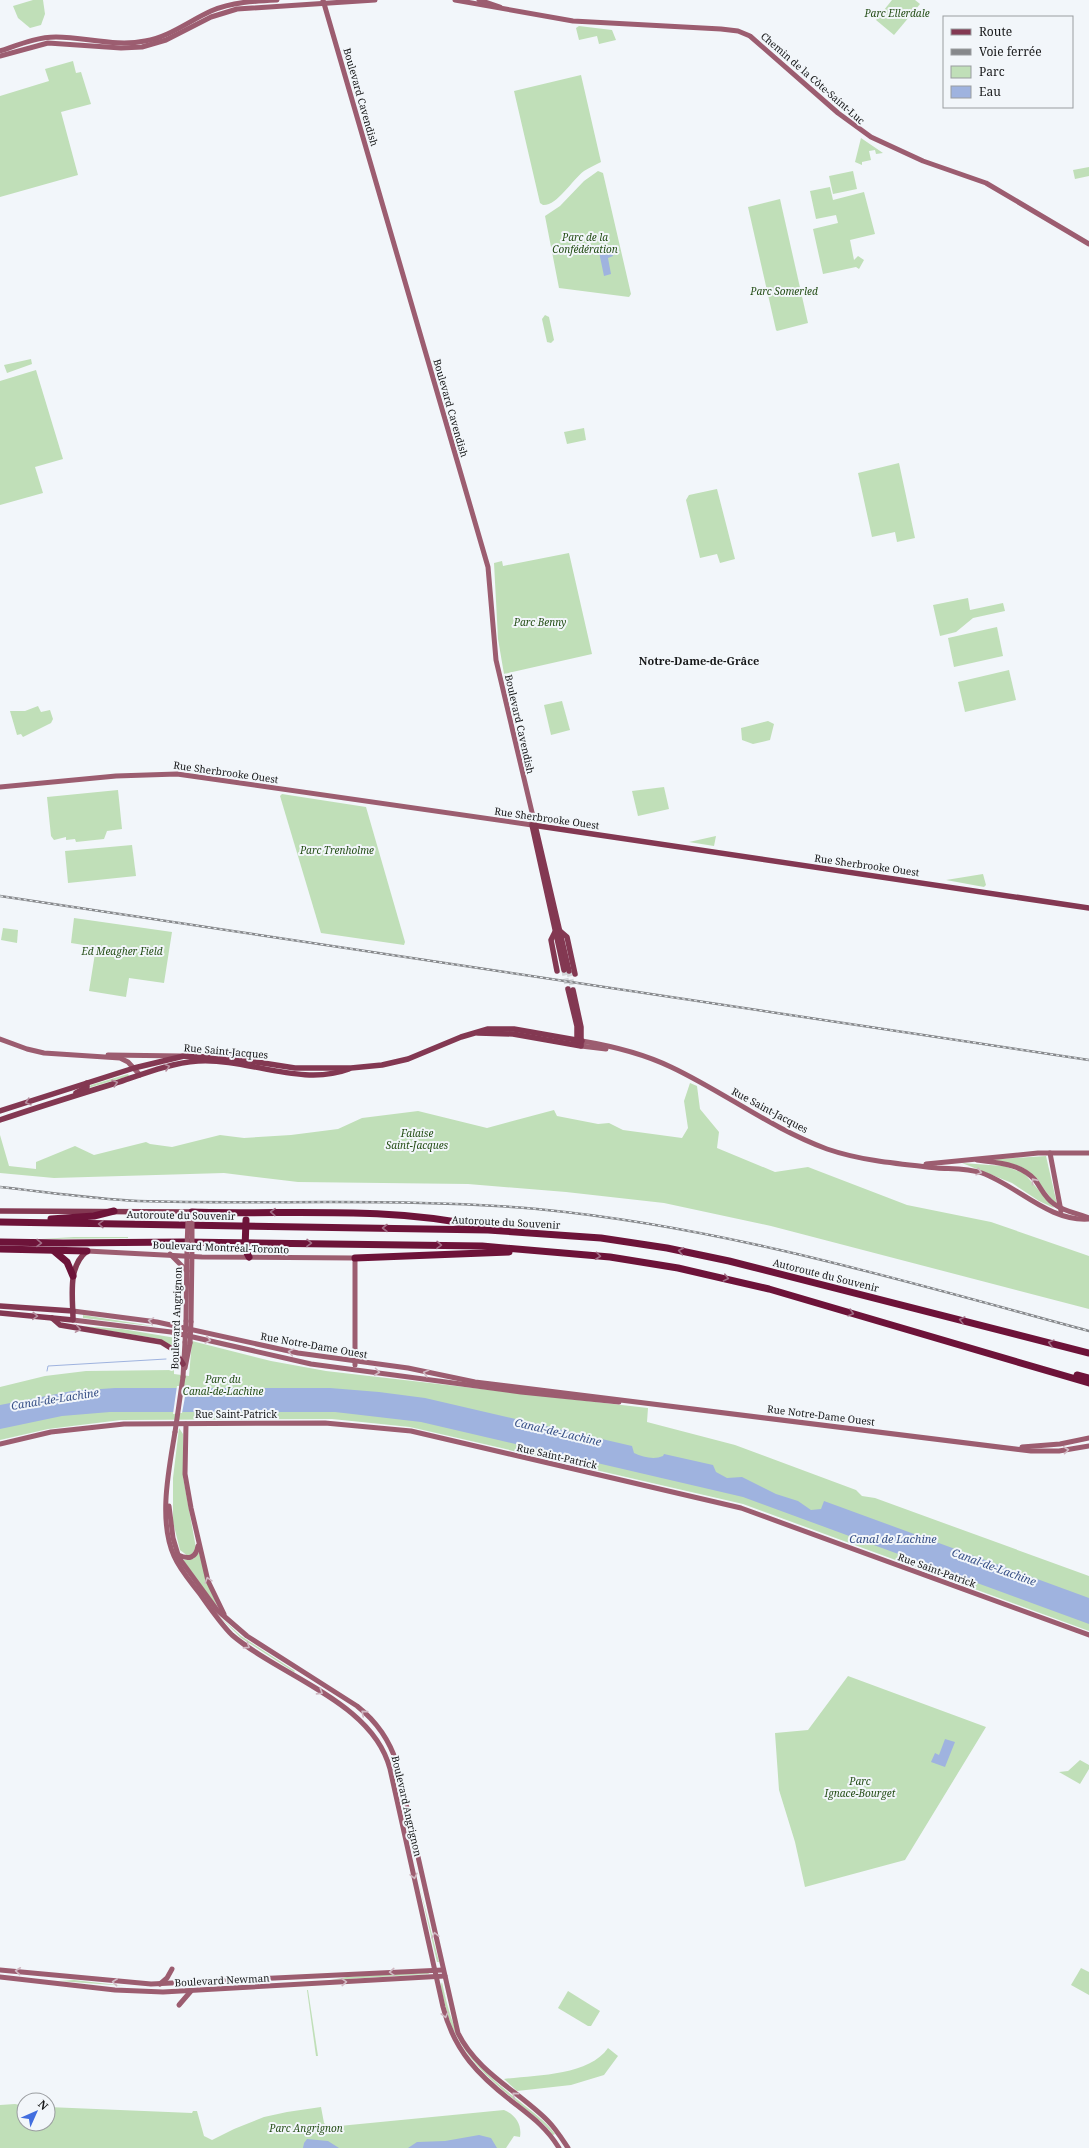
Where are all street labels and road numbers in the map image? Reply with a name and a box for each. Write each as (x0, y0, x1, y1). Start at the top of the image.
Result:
street label: Chemin de la Côte-Saint-Luc (758, 29, 868, 127)
street label: Boulevard Cavendish (340, 46, 382, 148)
street label: Boulevard Cavendish (430, 357, 472, 459)
street label: Boulevard Cavendish (502, 673, 538, 776)
street label: Rue Sherbrooke Ouest (173, 758, 280, 786)
street label: Rue Sherbrooke Ouest (494, 804, 601, 832)
street label: Rue Sherbrooke Ouest (814, 851, 921, 879)
street label: Rue Saint-Jacques (183, 1040, 269, 1062)
street label: Rue Saint-Jacques (729, 1084, 811, 1136)
street label: Autoroute du Souvenir (126, 1207, 236, 1223)
street label: Autoroute du Souvenir (451, 1212, 561, 1232)
street label: Boulevard Montréal-Toronto (152, 1238, 290, 1256)
street label: Autoroute du Souvenir (771, 1255, 881, 1295)
street label: Boulevard Angrignon (167, 1266, 185, 1370)
street label: Rue Notre-Dame Ouest (259, 1329, 369, 1361)
street label: Rue Notre-Dame Ouest (766, 1401, 876, 1429)
street label: Rue Saint-Patrick (195, 1407, 277, 1421)
street label: Rue Saint-Patrick (515, 1440, 599, 1472)
street label: Rue Saint-Patrick (896, 1549, 978, 1591)
street label: Boulevard Angrignon (389, 1754, 426, 1858)
street label: Boulevard Newman (174, 1970, 270, 1989)

